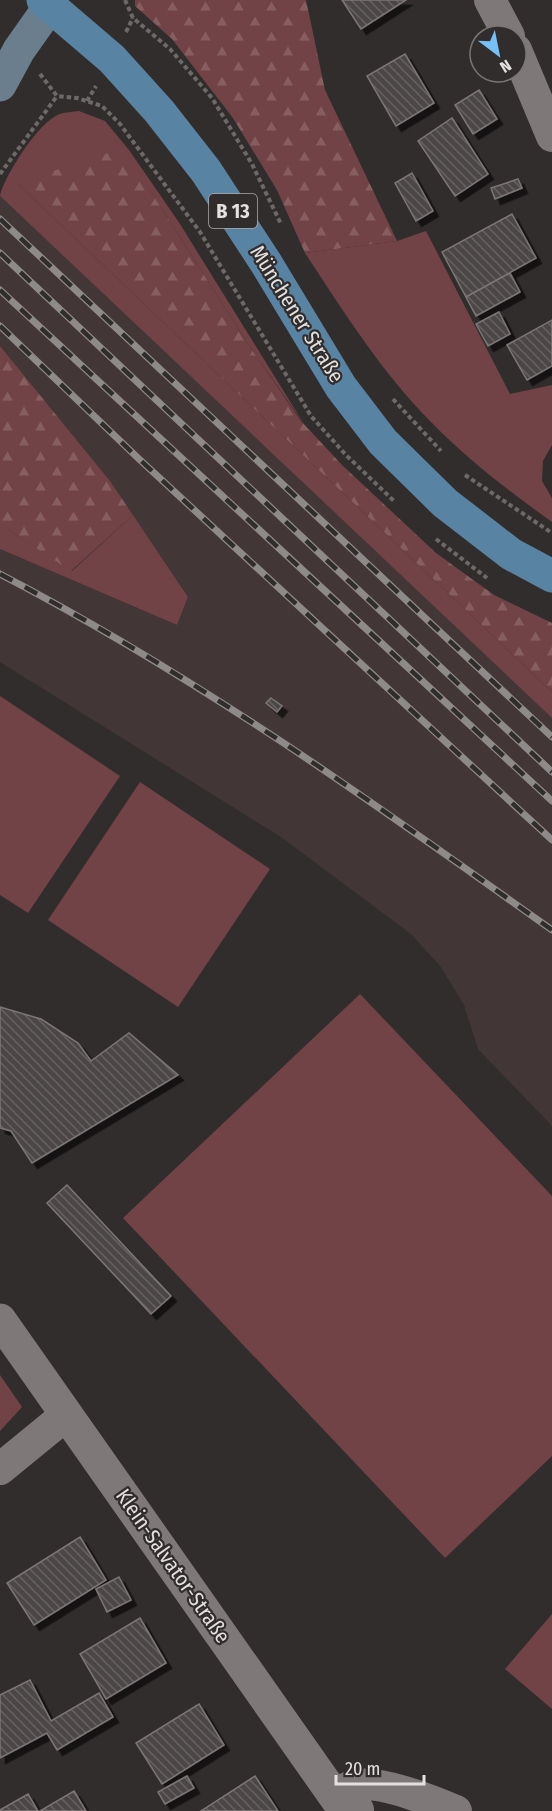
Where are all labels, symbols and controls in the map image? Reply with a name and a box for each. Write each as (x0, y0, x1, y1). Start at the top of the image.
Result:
north arrow (468, 24, 528, 84)
text: N (497, 56, 515, 77)
road number: B 13 (209, 194, 257, 228)
street label: Münchener Straße (244, 241, 350, 387)
street label: Klein-Salvator-Straße (110, 1484, 236, 1648)
scale bar (336, 1748, 424, 1786)
text: 20 m (345, 1758, 380, 1780)

